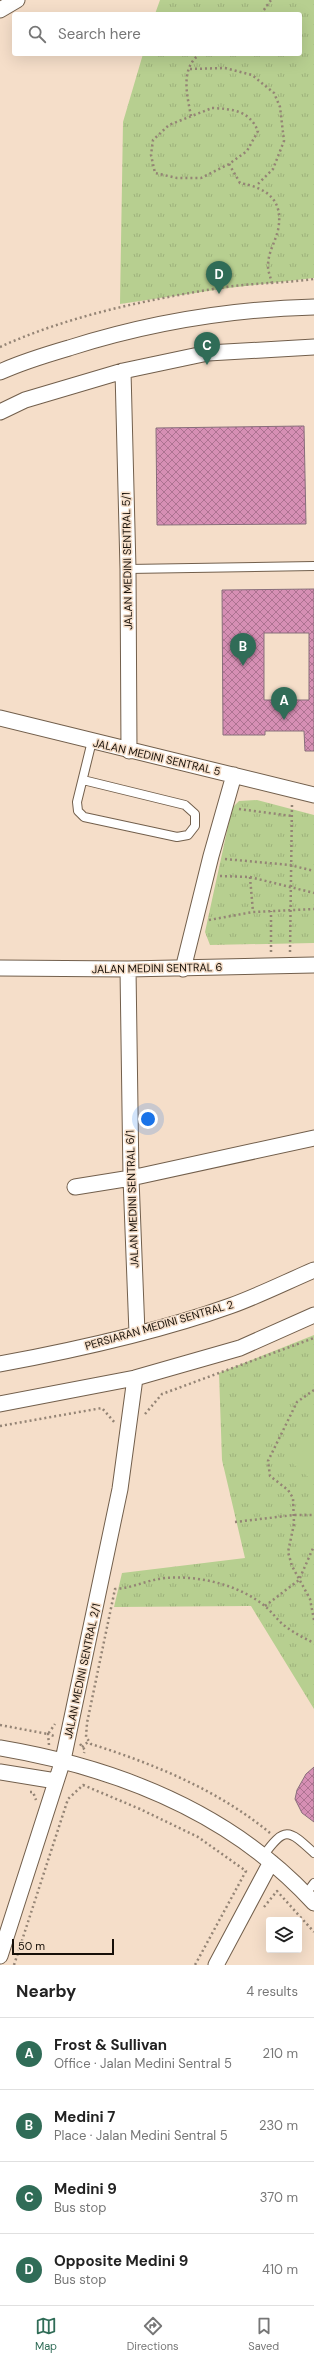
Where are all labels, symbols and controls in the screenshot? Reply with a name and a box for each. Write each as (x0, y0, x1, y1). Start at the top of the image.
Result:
search box (12, 12, 302, 56)
icon: search (26, 23, 48, 45)
text: Search here (58, 24, 141, 44)
pin: D (206, 261, 232, 294)
pin: C (194, 332, 220, 365)
street label: JALAN MEDINI SENTRAL 5/1 (119, 492, 135, 630)
pin: B (230, 633, 256, 666)
pin: A (271, 687, 297, 720)
street label: JALAN MEDINI SENTRAL 5 (92, 736, 222, 779)
street label: JALAN MEDINI SENTRAL 6 (92, 960, 223, 976)
your location (138, 1109, 158, 1129)
street label: JALAN MEDINI SENTRAL 6/1 (123, 1130, 141, 1268)
street label: PERSIARAN MEDINI SENTRAL 2 (83, 1297, 235, 1353)
street label: JALAN MEDINI SENTRAL 2/1 (61, 1602, 103, 1740)
map controls (266, 1917, 302, 1953)
button: layers (266, 1917, 302, 1953)
scale bar (12, 1937, 114, 1956)
text: 50 m (18, 1939, 45, 1953)
text: Nearby (16, 1980, 76, 2002)
text: 4 results (246, 1983, 298, 2000)
text: Frost & Sullivan (54, 2035, 167, 2055)
text: A (24, 2045, 34, 2062)
text: 210 m (263, 2045, 298, 2062)
text: Office · Jalan Medini Sentral 5 (54, 2055, 232, 2072)
text: Medini 7 (54, 2107, 115, 2127)
text: B (25, 2117, 33, 2134)
text: 230 m (259, 2117, 298, 2134)
text: Place · Jalan Medini Sentral 5 (54, 2127, 228, 2144)
text: Medini 9 (54, 2179, 117, 2199)
text: C (24, 2189, 34, 2206)
text: 370 m (260, 2189, 298, 2206)
text: Bus stop (54, 2199, 106, 2216)
text: Opposite Medini 9 (54, 2251, 188, 2271)
text: D (24, 2261, 34, 2278)
text: 410 m (262, 2261, 298, 2278)
text: Bus stop (54, 2271, 106, 2288)
tab: Map (35, 2315, 57, 2353)
tab: Directions (127, 2315, 179, 2353)
tab: Saved (248, 2315, 279, 2353)

